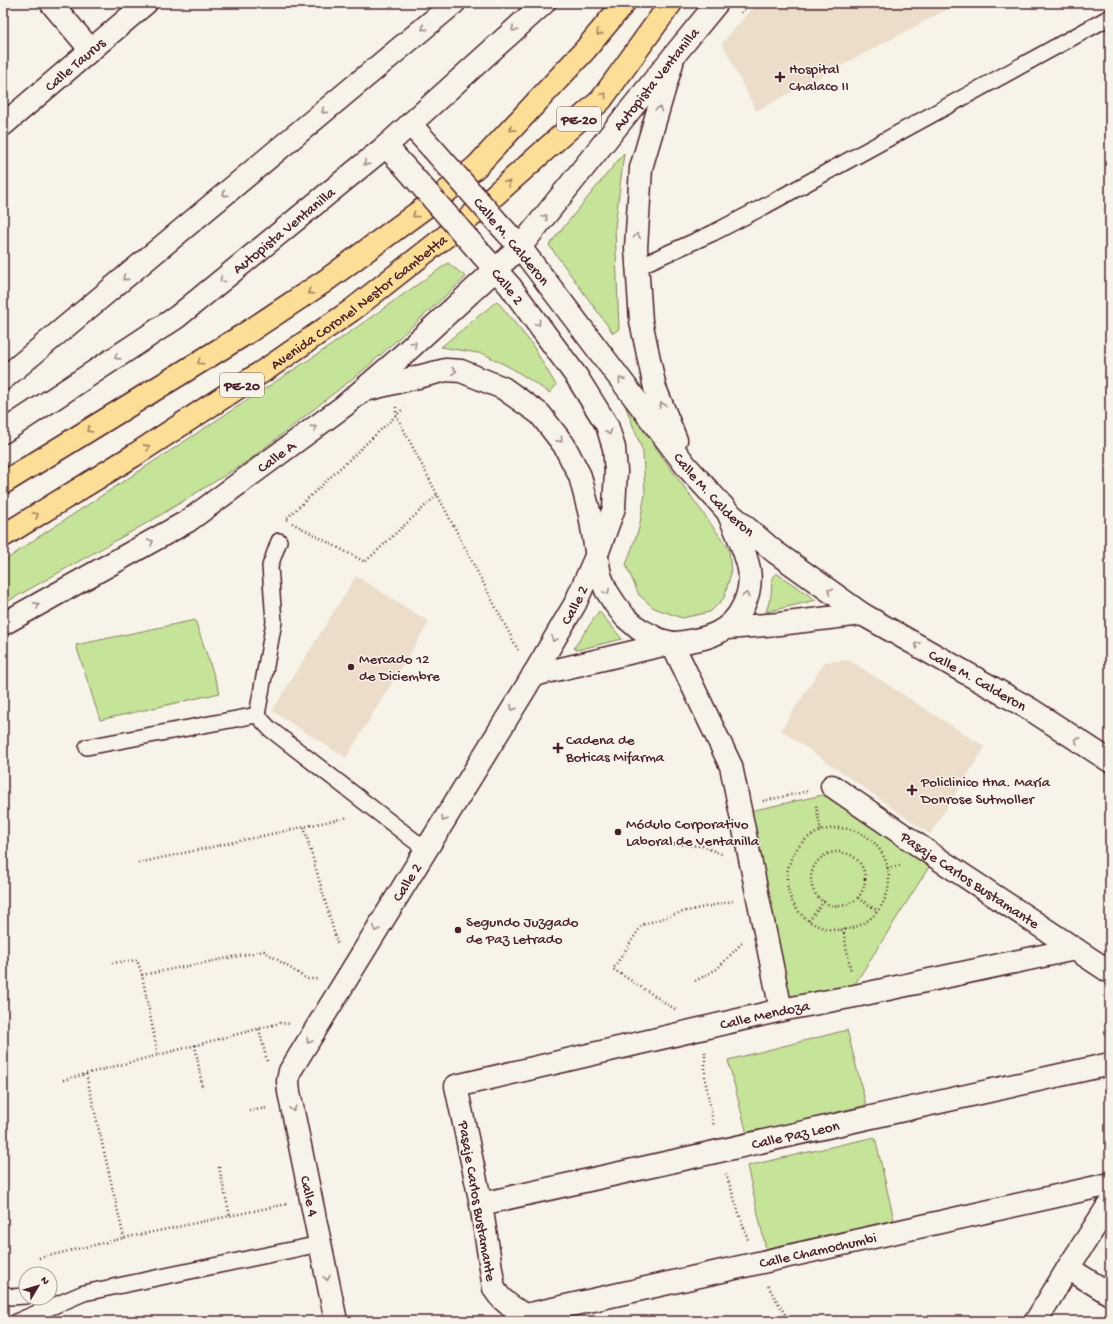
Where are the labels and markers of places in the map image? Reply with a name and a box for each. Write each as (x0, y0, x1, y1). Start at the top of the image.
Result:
place label: Hospital Chalaco II (789, 61, 849, 96)
marker: Hospital Chalaco II (774, 71, 786, 83)
place label: Mercado 12 de Diciembre (359, 651, 440, 686)
marker: Mercado 12 de Diciembre (346, 662, 356, 672)
place label: Cadena de Boticas Mifarma (565, 732, 665, 767)
marker: Cadena de Boticas Mifarma (553, 743, 563, 753)
place label: Policlinico Hna. María Donrose Sutmoller (920, 774, 1051, 809)
marker: Policlinico Hna. María Donrose Sutmoller (906, 784, 918, 796)
place label: Módulo Corporativo Laboral de Ventanilla (626, 816, 760, 851)
marker: Módulo Corporativo Laboral de Ventanilla (613, 827, 623, 837)
place label: Segundo Juzgado de Paz Letrado (466, 914, 579, 949)
marker: Segundo Juzgado de Paz Letrado (453, 925, 463, 935)

